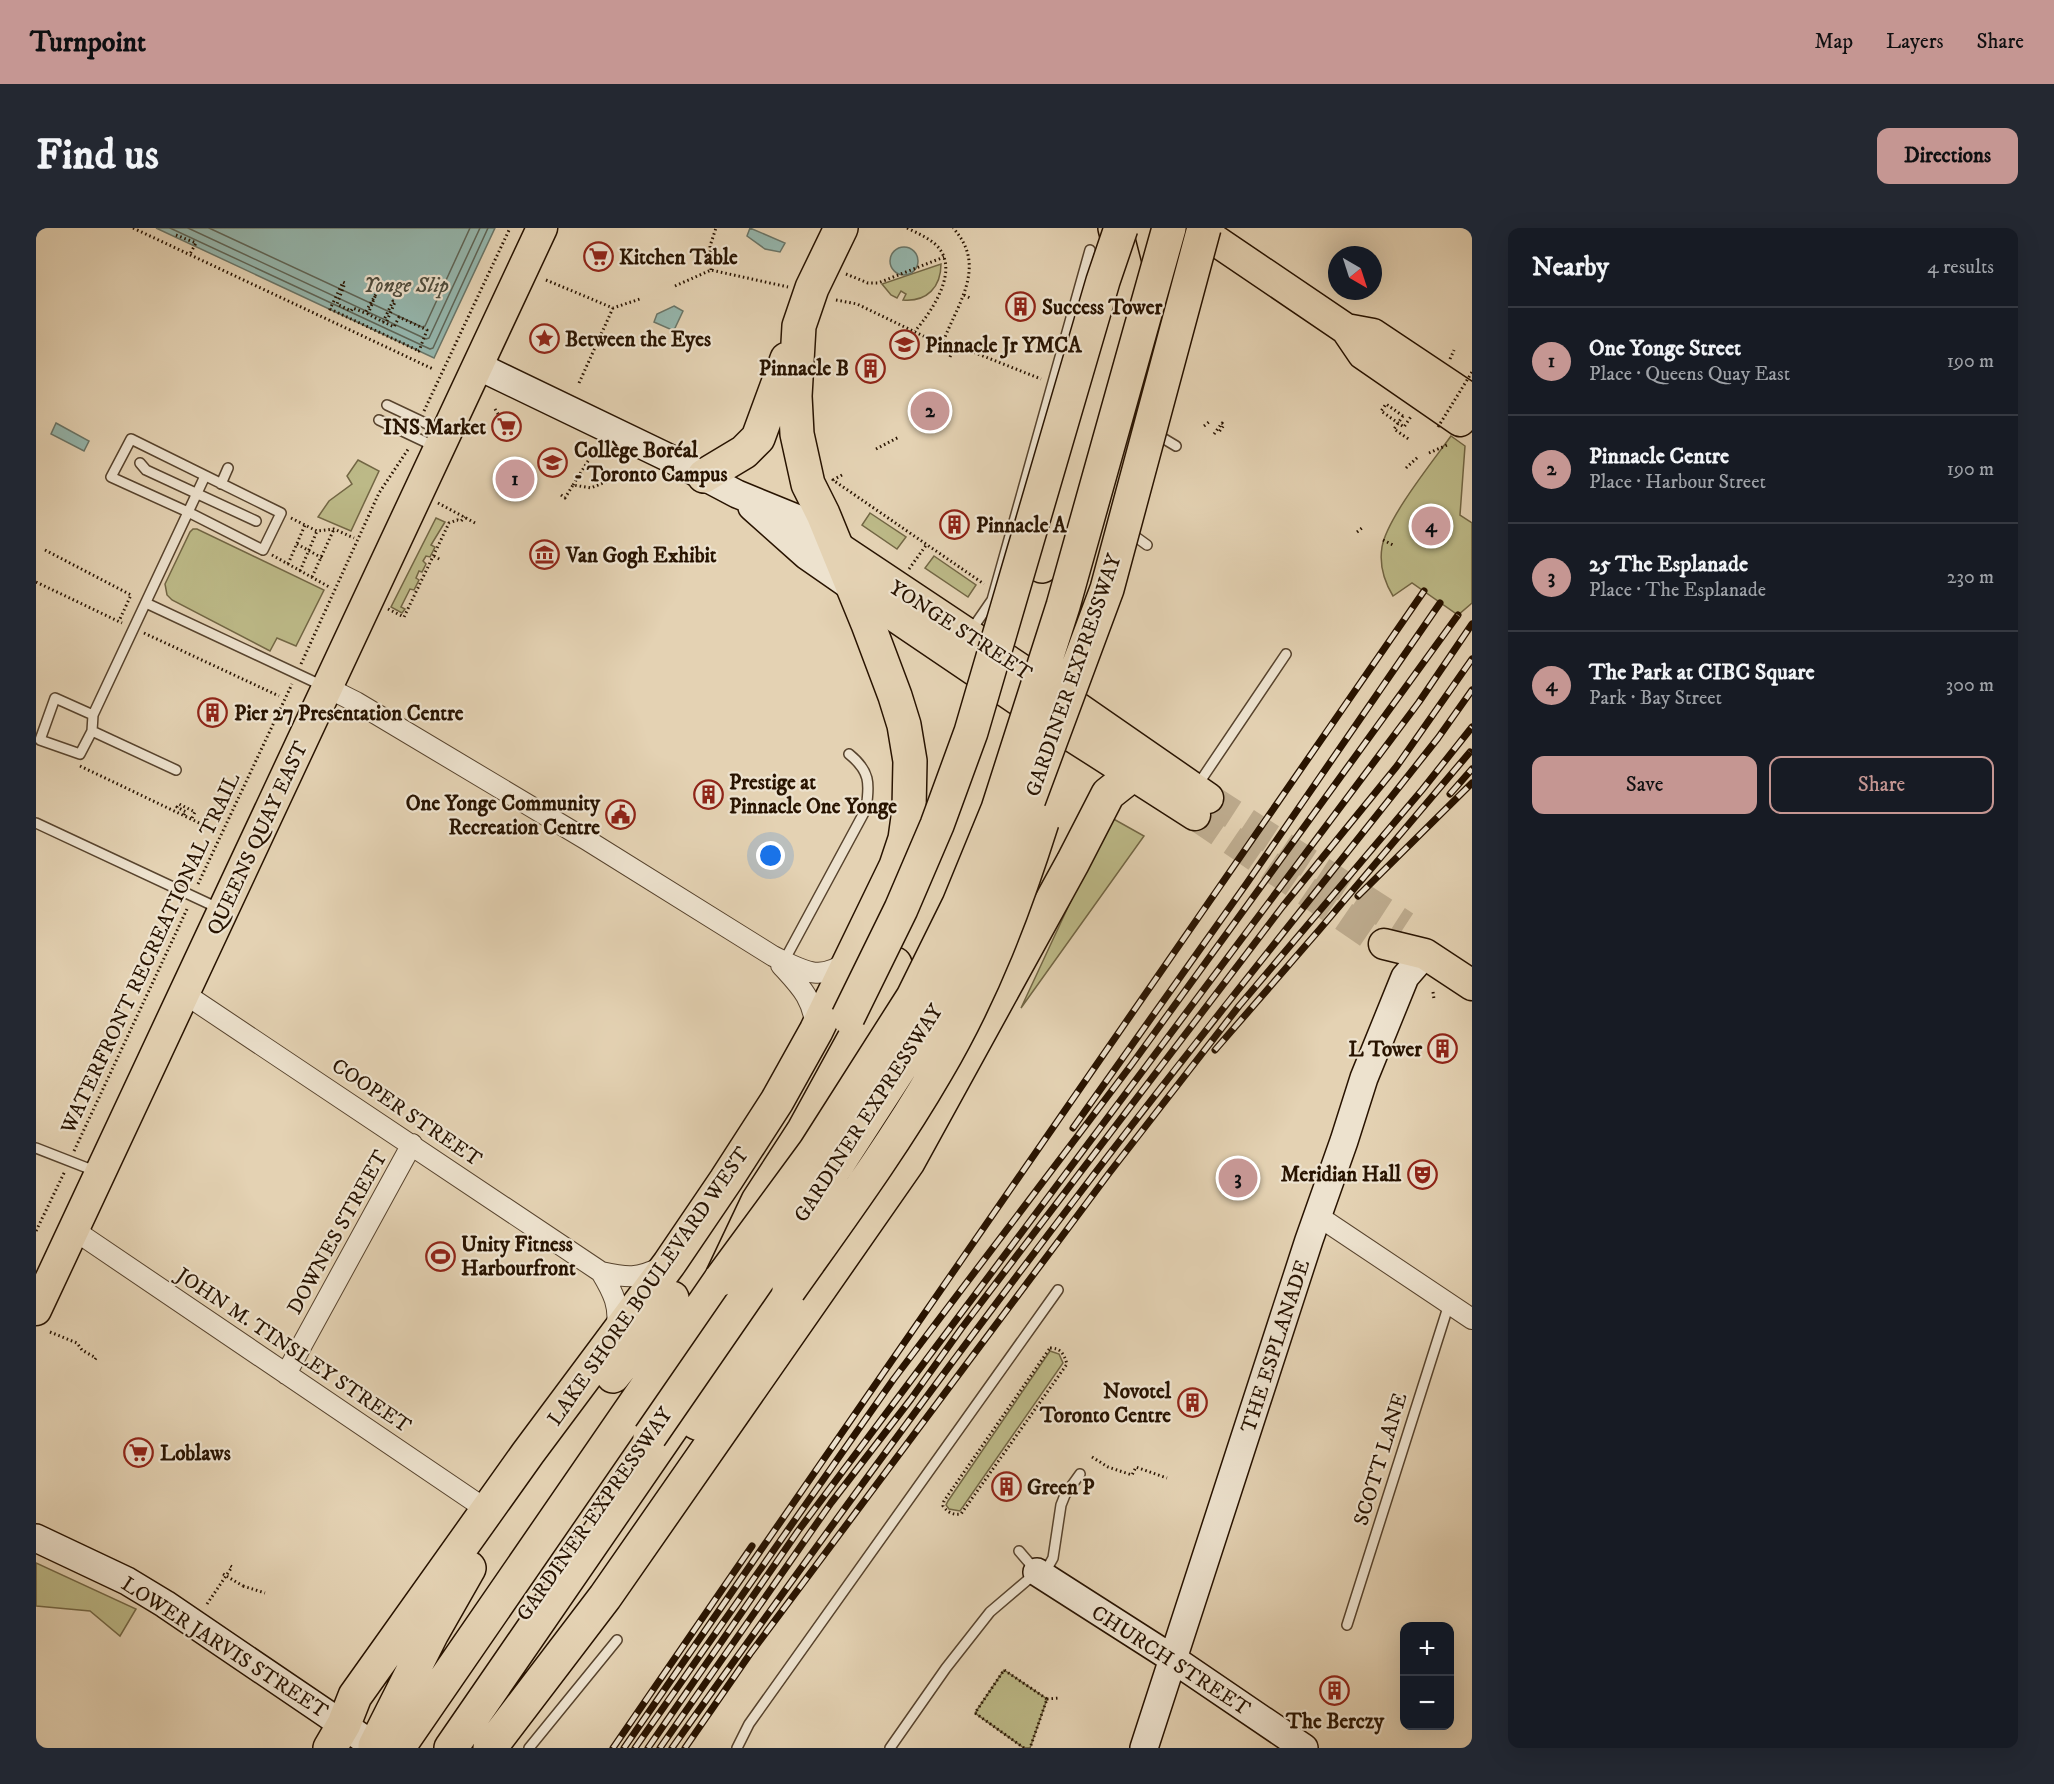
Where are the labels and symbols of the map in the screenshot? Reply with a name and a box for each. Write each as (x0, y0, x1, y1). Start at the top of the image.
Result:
supermarket icon: Kitchen Table (582, 241, 614, 273)
place label: Kitchen Table (619, 245, 738, 271)
north arrow (1328, 246, 1382, 300)
water label: Yonge Slip (363, 272, 449, 299)
building icon: Success Tower (1005, 291, 1037, 323)
place label: Success Tower (1042, 295, 1163, 321)
place icon: Between the Eyes (528, 323, 560, 355)
place label: Between the Eyes (565, 327, 711, 353)
school or university icon: Pinnacle Jr YMCA (888, 329, 920, 361)
place label: Pinnacle Jr YMCA (925, 333, 1082, 359)
building icon: Pinnacle B (854, 352, 886, 384)
place label: Pinnacle B (759, 356, 849, 382)
pin: 2 (910, 388, 950, 434)
supermarket icon: INS Market (491, 411, 523, 443)
place label: INS Market (383, 415, 486, 441)
place label: Collège Boréal - Toronto Campus (574, 438, 728, 488)
school or university icon: Collège Boréal - Toronto Campus (537, 446, 569, 478)
pin: 1 (496, 456, 534, 502)
pin: 4 (1412, 504, 1450, 548)
building icon: Pinnacle A (939, 509, 971, 541)
place label: Pinnacle A (976, 513, 1067, 539)
museum icon: Van Gogh Exhibit (529, 539, 561, 571)
place label: Van Gogh Exhibit (565, 543, 717, 569)
street label: GARDINER EXPRESSWAY (1020, 550, 1128, 800)
street label: YONGE STREET (884, 575, 1037, 687)
building icon: Pier 27 Presentation Centre (197, 697, 229, 729)
place label: Pier 27 Presentation Centre (234, 701, 464, 727)
street label: QUEENS QUAY EAST (202, 737, 314, 940)
street label: WATERFRONT RECREATIONAL TRAIL (55, 769, 246, 1139)
place label: Prestige at Pinnacle One Yonge (729, 770, 897, 820)
building icon: Prestige at Pinnacle One Yonge (692, 778, 724, 810)
place label: One Yonge Community Recreation Centre (406, 791, 601, 841)
public building icon: One Yonge Community Recreation Centre (605, 799, 637, 831)
your location (756, 841, 785, 870)
street label: GARDINER EXPRESSWAY (789, 999, 949, 1227)
building icon: L Tower (1427, 1033, 1459, 1065)
place label: L Tower (1349, 1037, 1423, 1063)
street label: COOPER STREET (326, 1053, 487, 1173)
street label: LAKE SHORE BOULEVARD WEST (542, 1142, 755, 1431)
street label: DOWNES STREET (282, 1146, 394, 1319)
pin: 3 (1218, 1156, 1258, 1200)
theatre icon: Meridian Hall (1406, 1158, 1438, 1190)
place label: Meridian Hall (1281, 1162, 1402, 1188)
place label: Unity Fitness Harbourfront (461, 1232, 576, 1282)
sports icon: Unity Fitness Harbourfront (424, 1240, 456, 1272)
street label: THE ESPLANADE (1236, 1256, 1316, 1436)
street label: JOHN M. TINSLEY STREET (169, 1261, 416, 1439)
place label: Novotel Toronto Centre (1039, 1379, 1172, 1429)
building icon: Novotel Toronto Centre (1176, 1387, 1208, 1419)
street label: SCOTT LANE (1348, 1390, 1414, 1529)
street label: GARDINER EXPRESSWAY (511, 1402, 679, 1626)
supermarket icon: Loblaws (123, 1437, 155, 1469)
place label: Loblaws (160, 1441, 231, 1467)
building icon: Green P (990, 1471, 1022, 1503)
place label: Green P (1027, 1475, 1095, 1501)
street label: LOWER JARVIS STREET (116, 1571, 333, 1725)
street label: CHURCH STREET (1086, 1600, 1255, 1722)
building icon: The Berczy (1319, 1674, 1351, 1706)
place label: The Berczy (1285, 1709, 1385, 1735)

